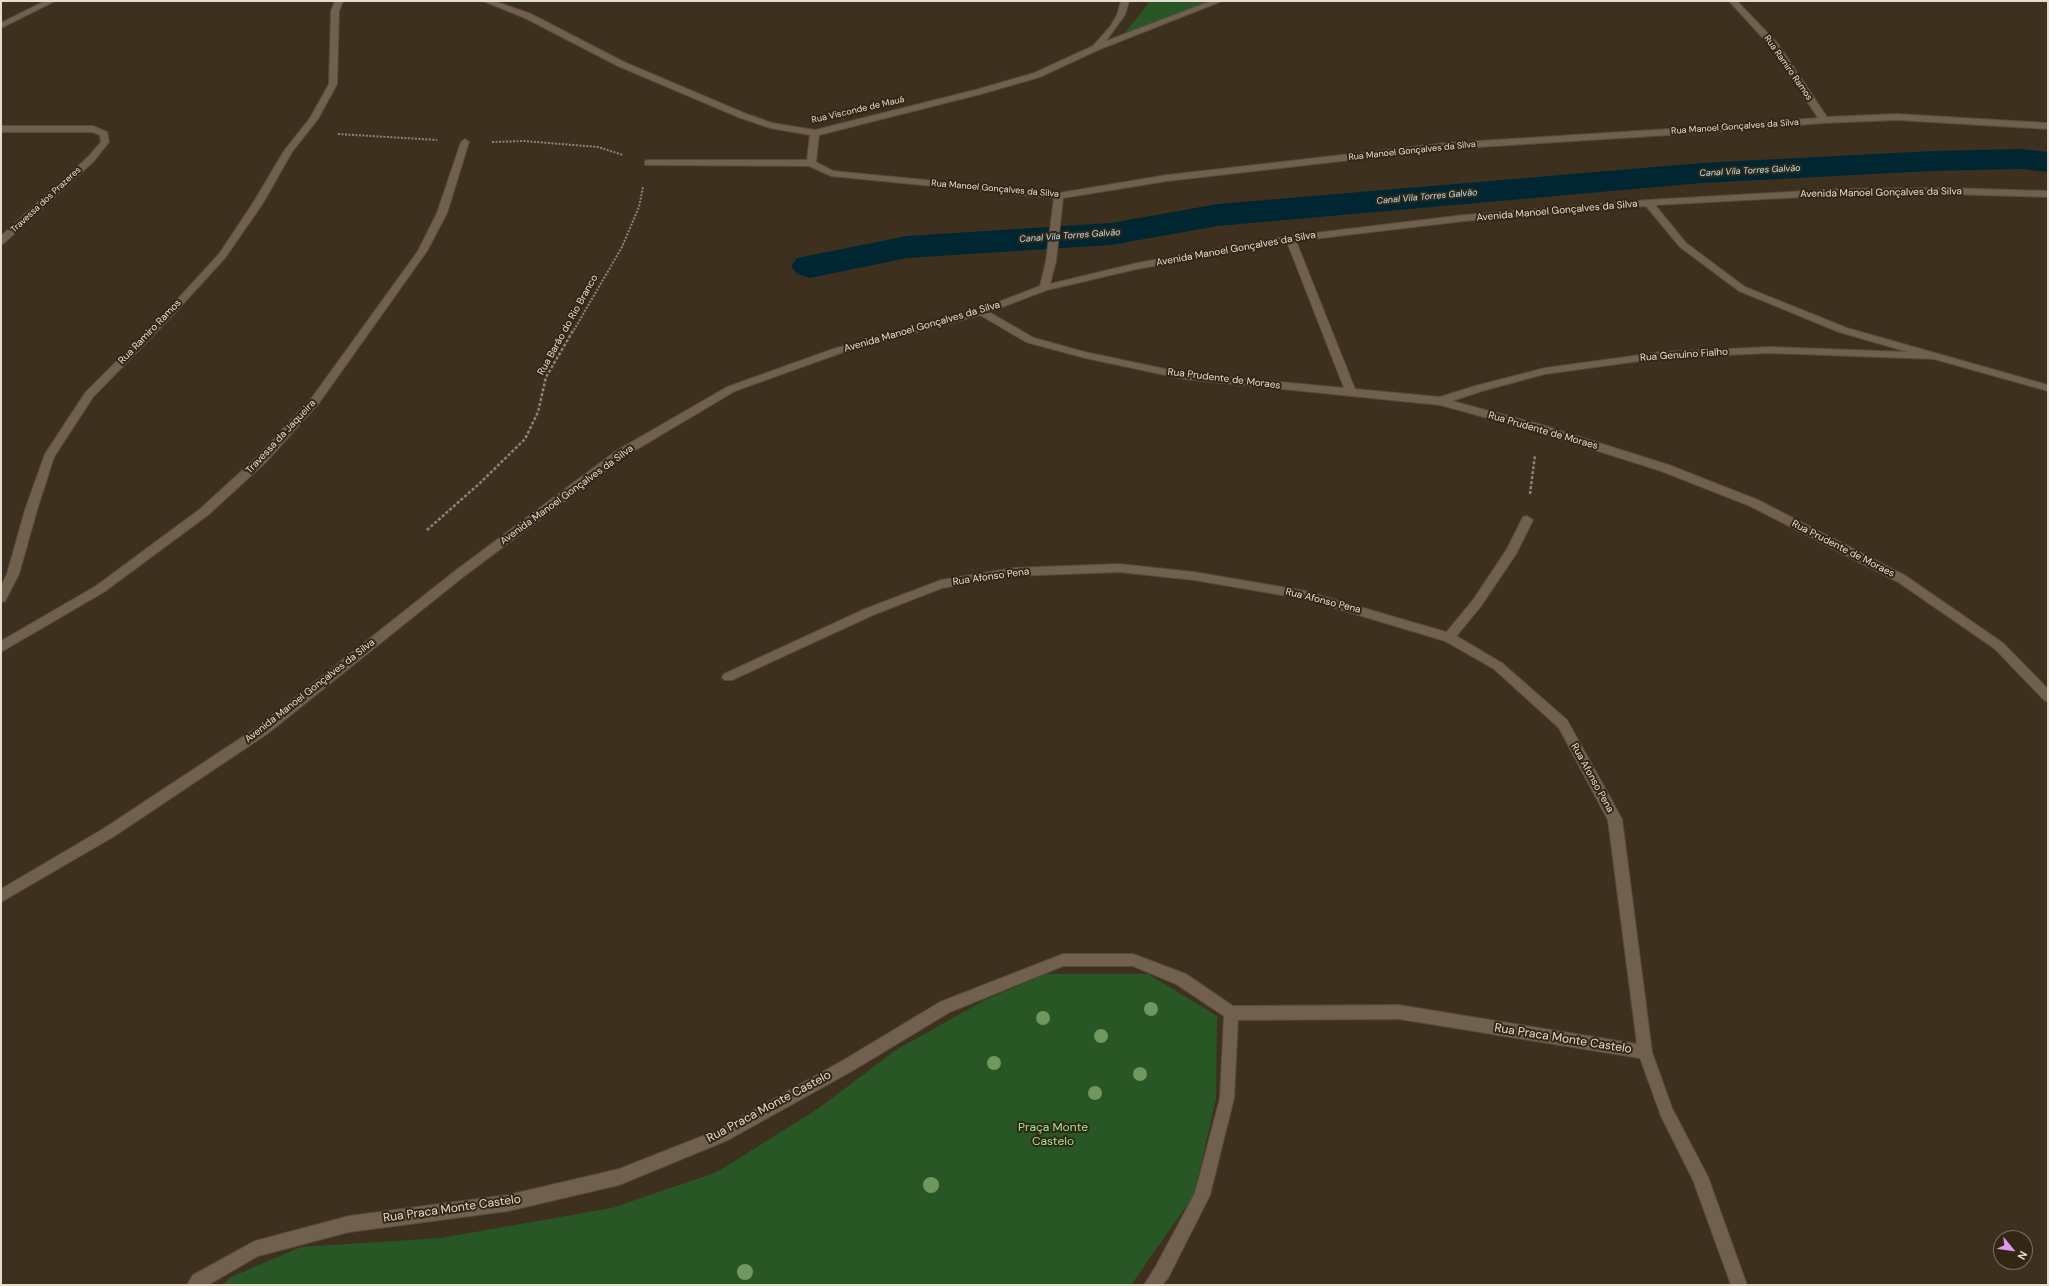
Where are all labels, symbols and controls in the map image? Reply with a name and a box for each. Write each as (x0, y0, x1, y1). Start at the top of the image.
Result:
street label: Rua Ramiro Ramos (1762, 33, 1814, 103)
street label: Rua Visconde de Mauá (811, 94, 905, 126)
street label: Rua Manoel Gonçalves da Silva (1671, 117, 1799, 137)
street label: Rua Manoel Gonçalves da Silva (1348, 139, 1476, 163)
water label: Canal Vila Torres Galvão (1699, 163, 1801, 179)
street label: Travessa dos Prazeres (9, 165, 83, 235)
street label: Rua Manoel Gonçalves da Silva (931, 178, 1059, 200)
street label: Avenida Manoel Gonçalves da Silva (1800, 186, 1962, 200)
water label: Canal Vila Torres Galvão (1376, 187, 1478, 207)
street label: Avenida Manoel Gonçalves da Silva (1476, 198, 1638, 224)
water label: Canal Vila Torres Galvão (1019, 227, 1121, 245)
street label: Avenida Manoel Gonçalves da Silva (1155, 229, 1317, 269)
street label: Rua Barão do Rio Branco (535, 273, 601, 377)
street label: Rua Ramiro Ramos (116, 297, 184, 367)
street label: Avenida Manoel Gonçalves da Silva (843, 299, 1001, 355)
street label: Rua Genuíno Fialho (1640, 346, 1728, 364)
street label: Rua Prudente de Moraes (1167, 366, 1281, 392)
street label: Travessa da Jaqueira (244, 397, 318, 477)
street label: Rua Prudente de Moraes (1487, 410, 1599, 452)
street label: Avenida Manoel Gonçalves da Silva (498, 443, 636, 547)
street label: Rua Prudente de Moraes (1790, 518, 1896, 580)
street label: Rua Afonso Pena (952, 566, 1030, 588)
street label: Rua Afonso Pena (1284, 586, 1362, 616)
street label: Avenida Manoel Gonçalves da Silva (243, 636, 377, 746)
street label: Rua Afonso Pena (1568, 741, 1616, 815)
street label: Rua Praca Monte Castelo (1493, 1021, 1633, 1057)
street label: Rua Praca Monte Castelo (704, 1068, 834, 1146)
park label: Praça Monte Castelo (1018, 1121, 1088, 1149)
street label: Rua Praca Monte Castelo (382, 1192, 522, 1226)
north arrow (1993, 1230, 2033, 1270)
text: N (2015, 1248, 2031, 1262)

